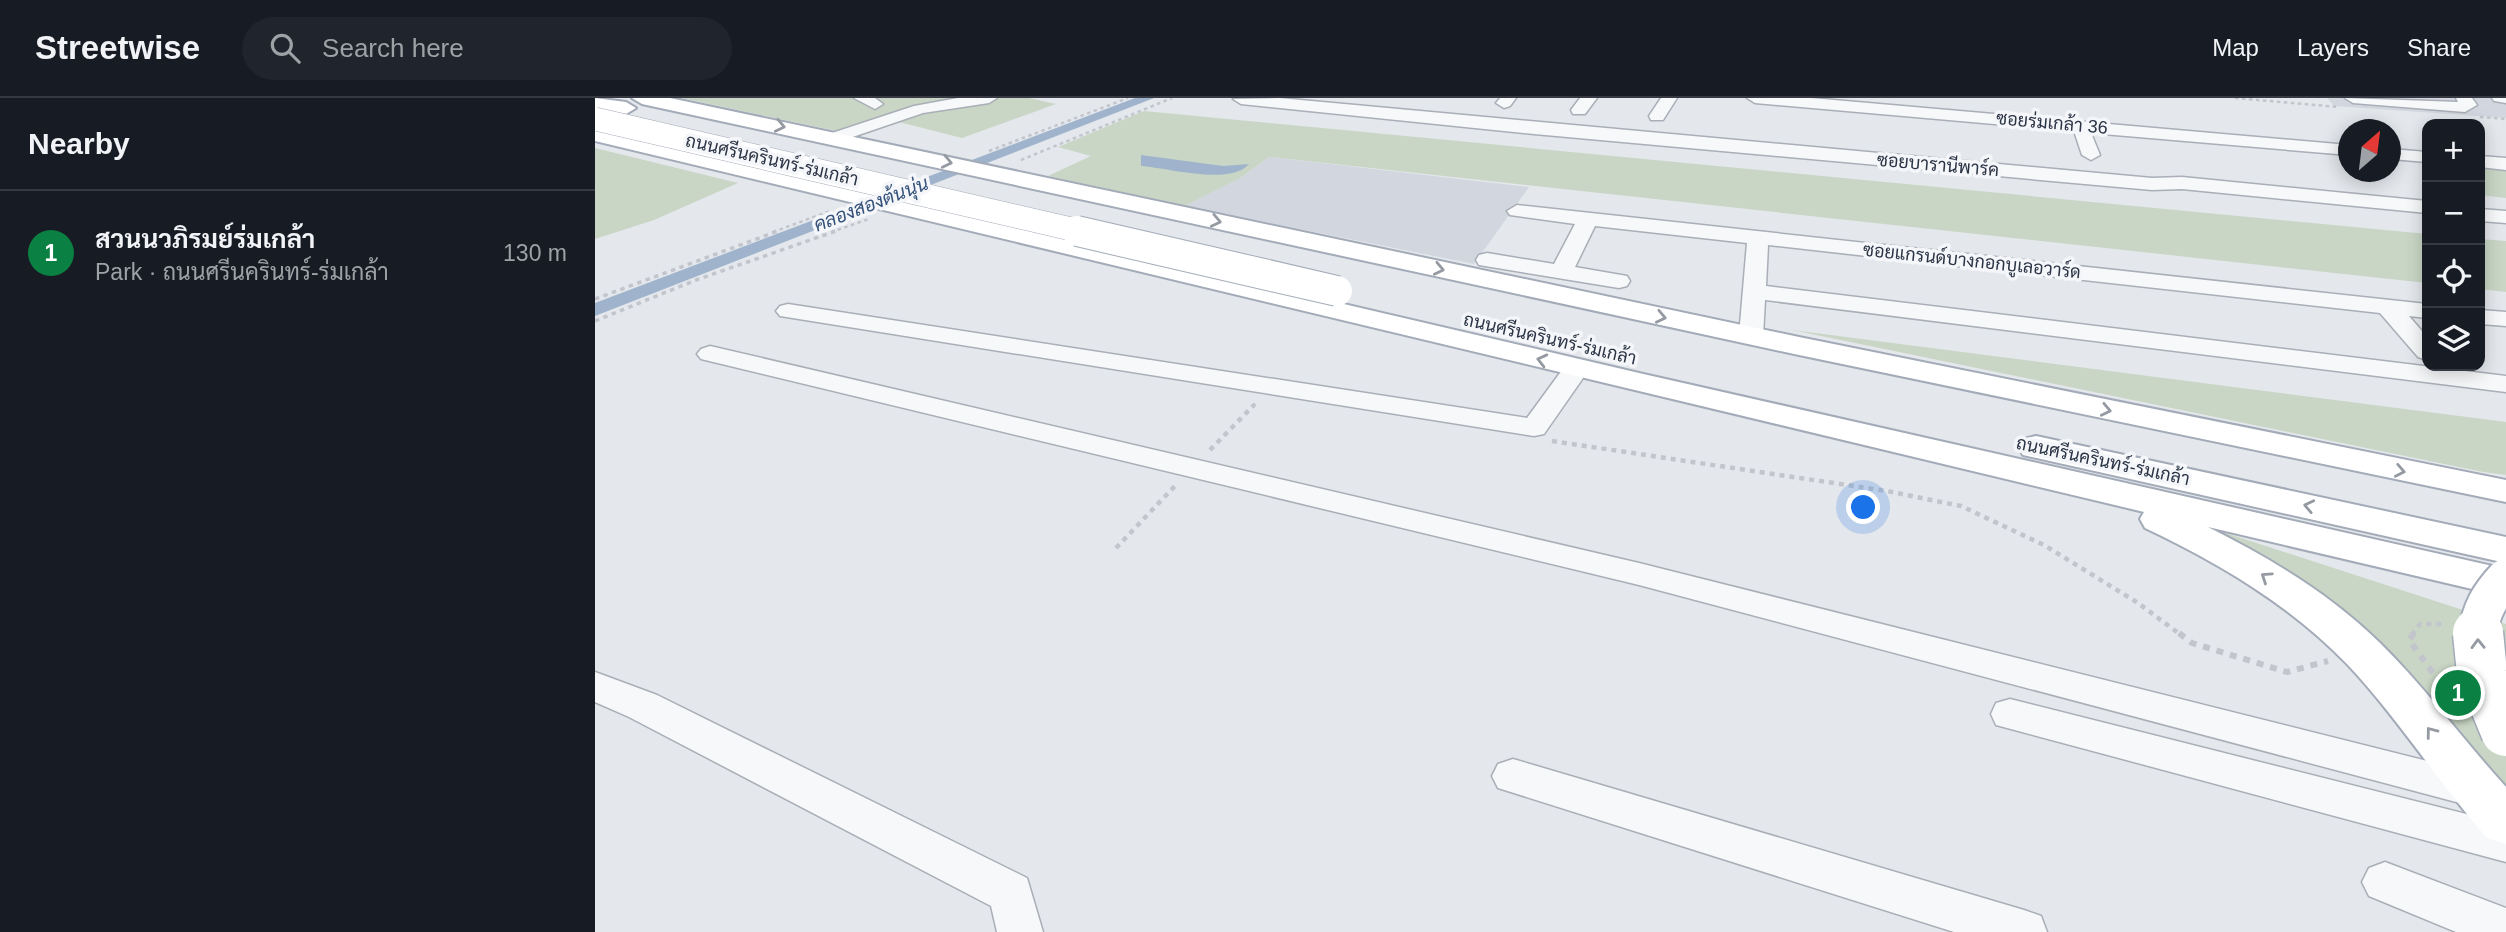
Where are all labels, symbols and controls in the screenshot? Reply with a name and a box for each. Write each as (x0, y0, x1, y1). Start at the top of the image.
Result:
search box (242, 17, 732, 80)
text: Streetwise (35, 29, 200, 66)
icon: search (266, 29, 304, 67)
text: Search here (322, 33, 464, 63)
text: Map (2212, 34, 2259, 61)
text: Layers (2297, 34, 2369, 61)
text: Share (2407, 34, 2471, 61)
street label: ซอยร่มเกล้า 36 (1995, 106, 2109, 138)
one-way arrow (774, 118, 786, 133)
north arrow (2338, 119, 2401, 182)
map controls (2422, 119, 2485, 371)
button: + (2422, 119, 2485, 182)
text: Nearby (28, 127, 130, 160)
street label: ถนนศรีนครินทร์-ร่มเกล้า (684, 127, 861, 190)
street label: ซอยบารานีพาร์ค (1876, 147, 2000, 180)
one-way arrow (941, 154, 953, 168)
water label: คลองสองต้นนุ่น (810, 172, 932, 237)
button: − (2422, 182, 2485, 245)
one-way arrow (1210, 213, 1222, 227)
text: สวนนวภิรมย์ร่มเกล้า (95, 224, 315, 254)
street label: ซอยแกรนด์บางกอกบูเลอวาร์ด (1862, 237, 2082, 285)
text: 1 (45, 240, 57, 266)
text: 130 m (503, 240, 567, 266)
button: locate (2422, 245, 2485, 308)
text: Park · ถนนศรีนครินทร์-ร่มเกล้า (95, 259, 389, 285)
one-way arrow (1433, 260, 1445, 275)
street label: ถนนศรีนครินทร์-ร่มเกล้า (1462, 306, 1639, 369)
one-way arrow (1655, 308, 1667, 323)
button: layers (2422, 308, 2485, 371)
one-way arrow (1536, 354, 1548, 368)
one-way arrow (2100, 401, 2112, 416)
street label: ถนนศรีนครินทร์-ร่มเกล้า (2014, 430, 2192, 489)
one-way arrow (2394, 462, 2406, 477)
your location (1846, 490, 1880, 524)
one-way arrow (2303, 500, 2315, 515)
one-way arrow (2261, 573, 2274, 585)
one-way arrow (2470, 638, 2486, 649)
pin: 1 (2435, 667, 2481, 719)
one-way arrow (2426, 727, 2439, 740)

